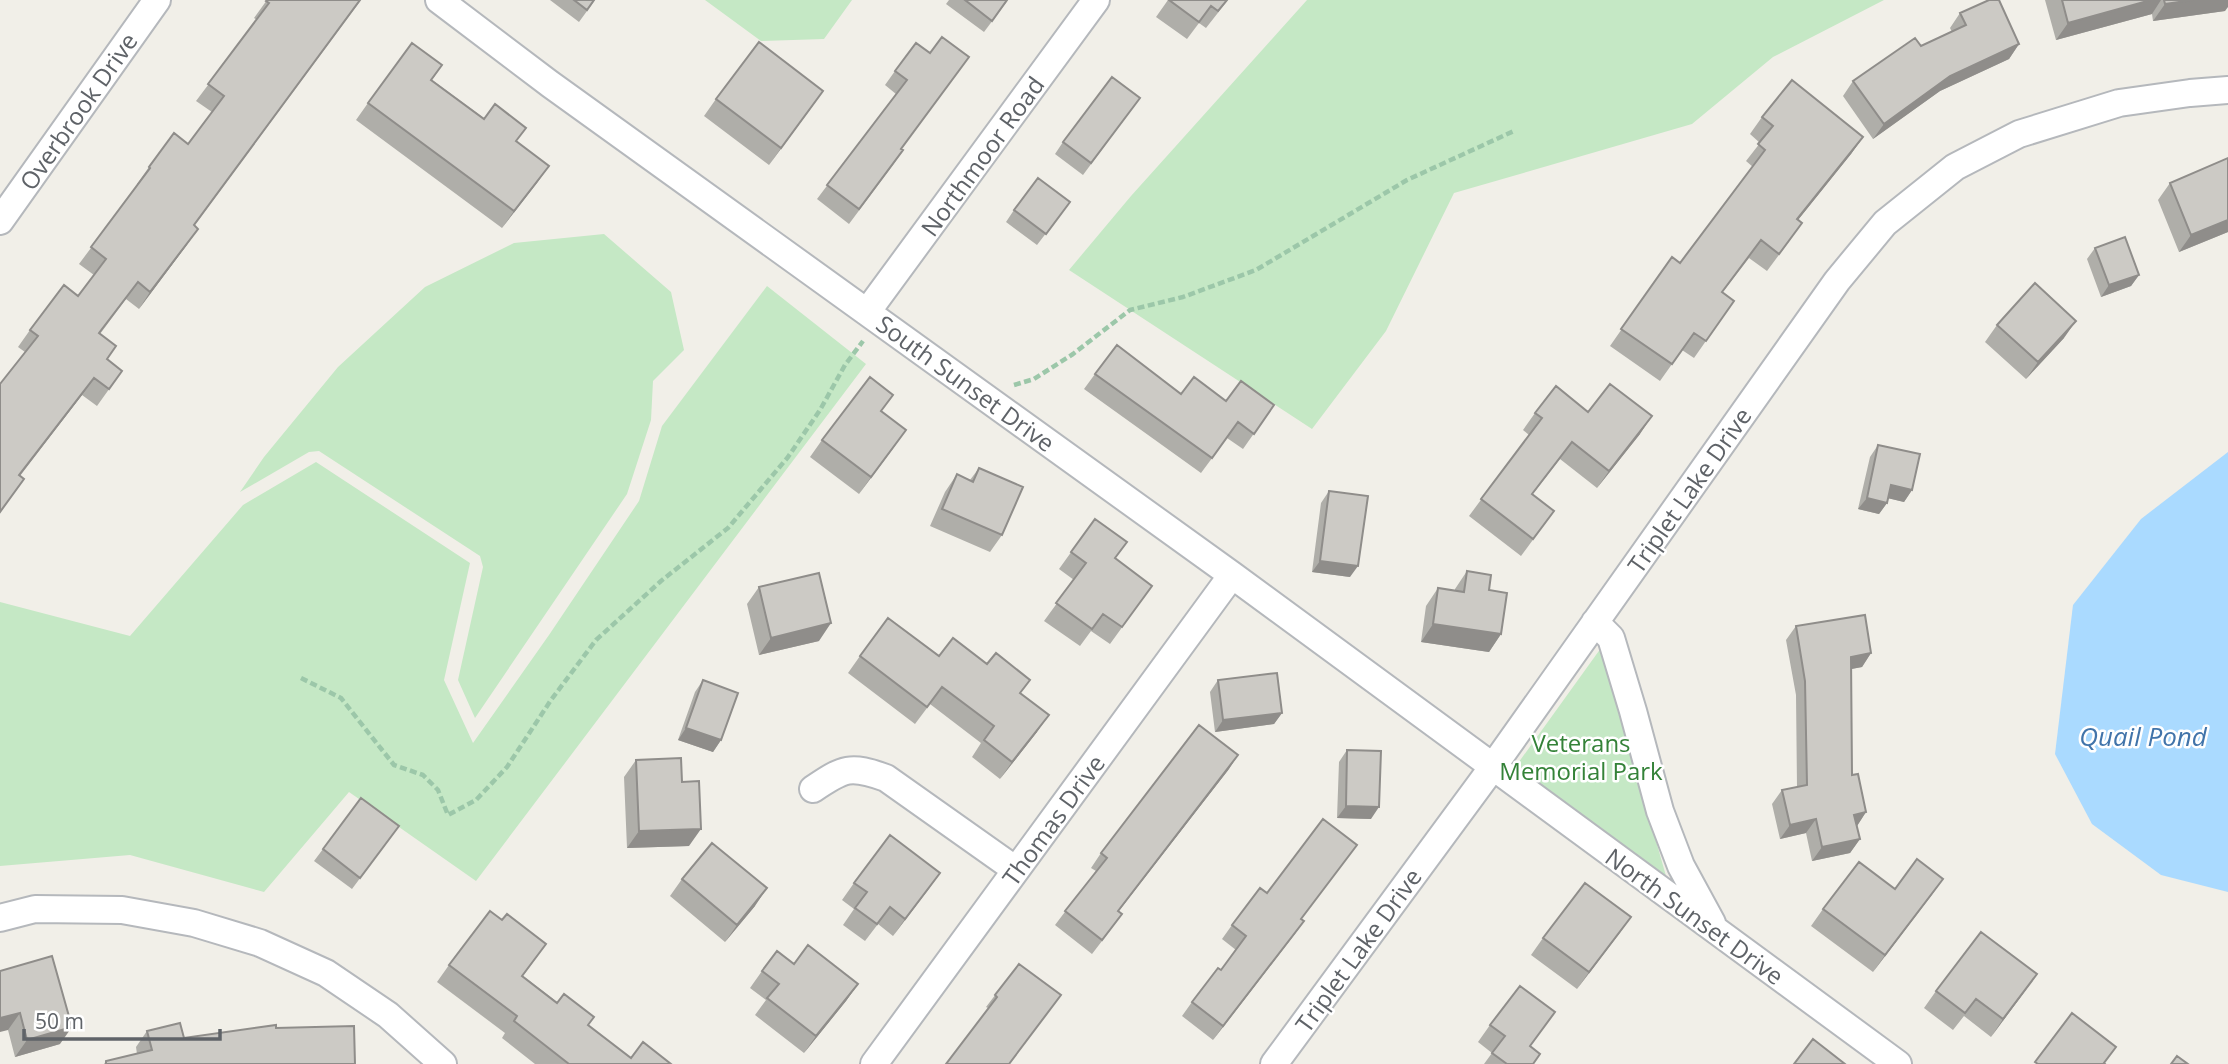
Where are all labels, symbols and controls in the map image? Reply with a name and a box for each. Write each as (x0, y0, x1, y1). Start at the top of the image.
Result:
street label: Overbrook Drive (11, 26, 145, 196)
street label: Northmoor Road (913, 69, 1051, 243)
street label: South Sunset Drive (870, 307, 1062, 459)
street label: Triplet Lake Drive (1620, 401, 1758, 579)
water label: Quail Pond (2079, 718, 2208, 754)
park label: Veterans Memorial Park (1499, 726, 1663, 787)
street label: Thomas Drive (994, 748, 1112, 892)
street label: North Sunset Drive (1599, 840, 1791, 992)
street label: Triplet Lake Drive (1287, 861, 1429, 1039)
scale bar (24, 998, 220, 1042)
text: 50 m (35, 1007, 84, 1035)

